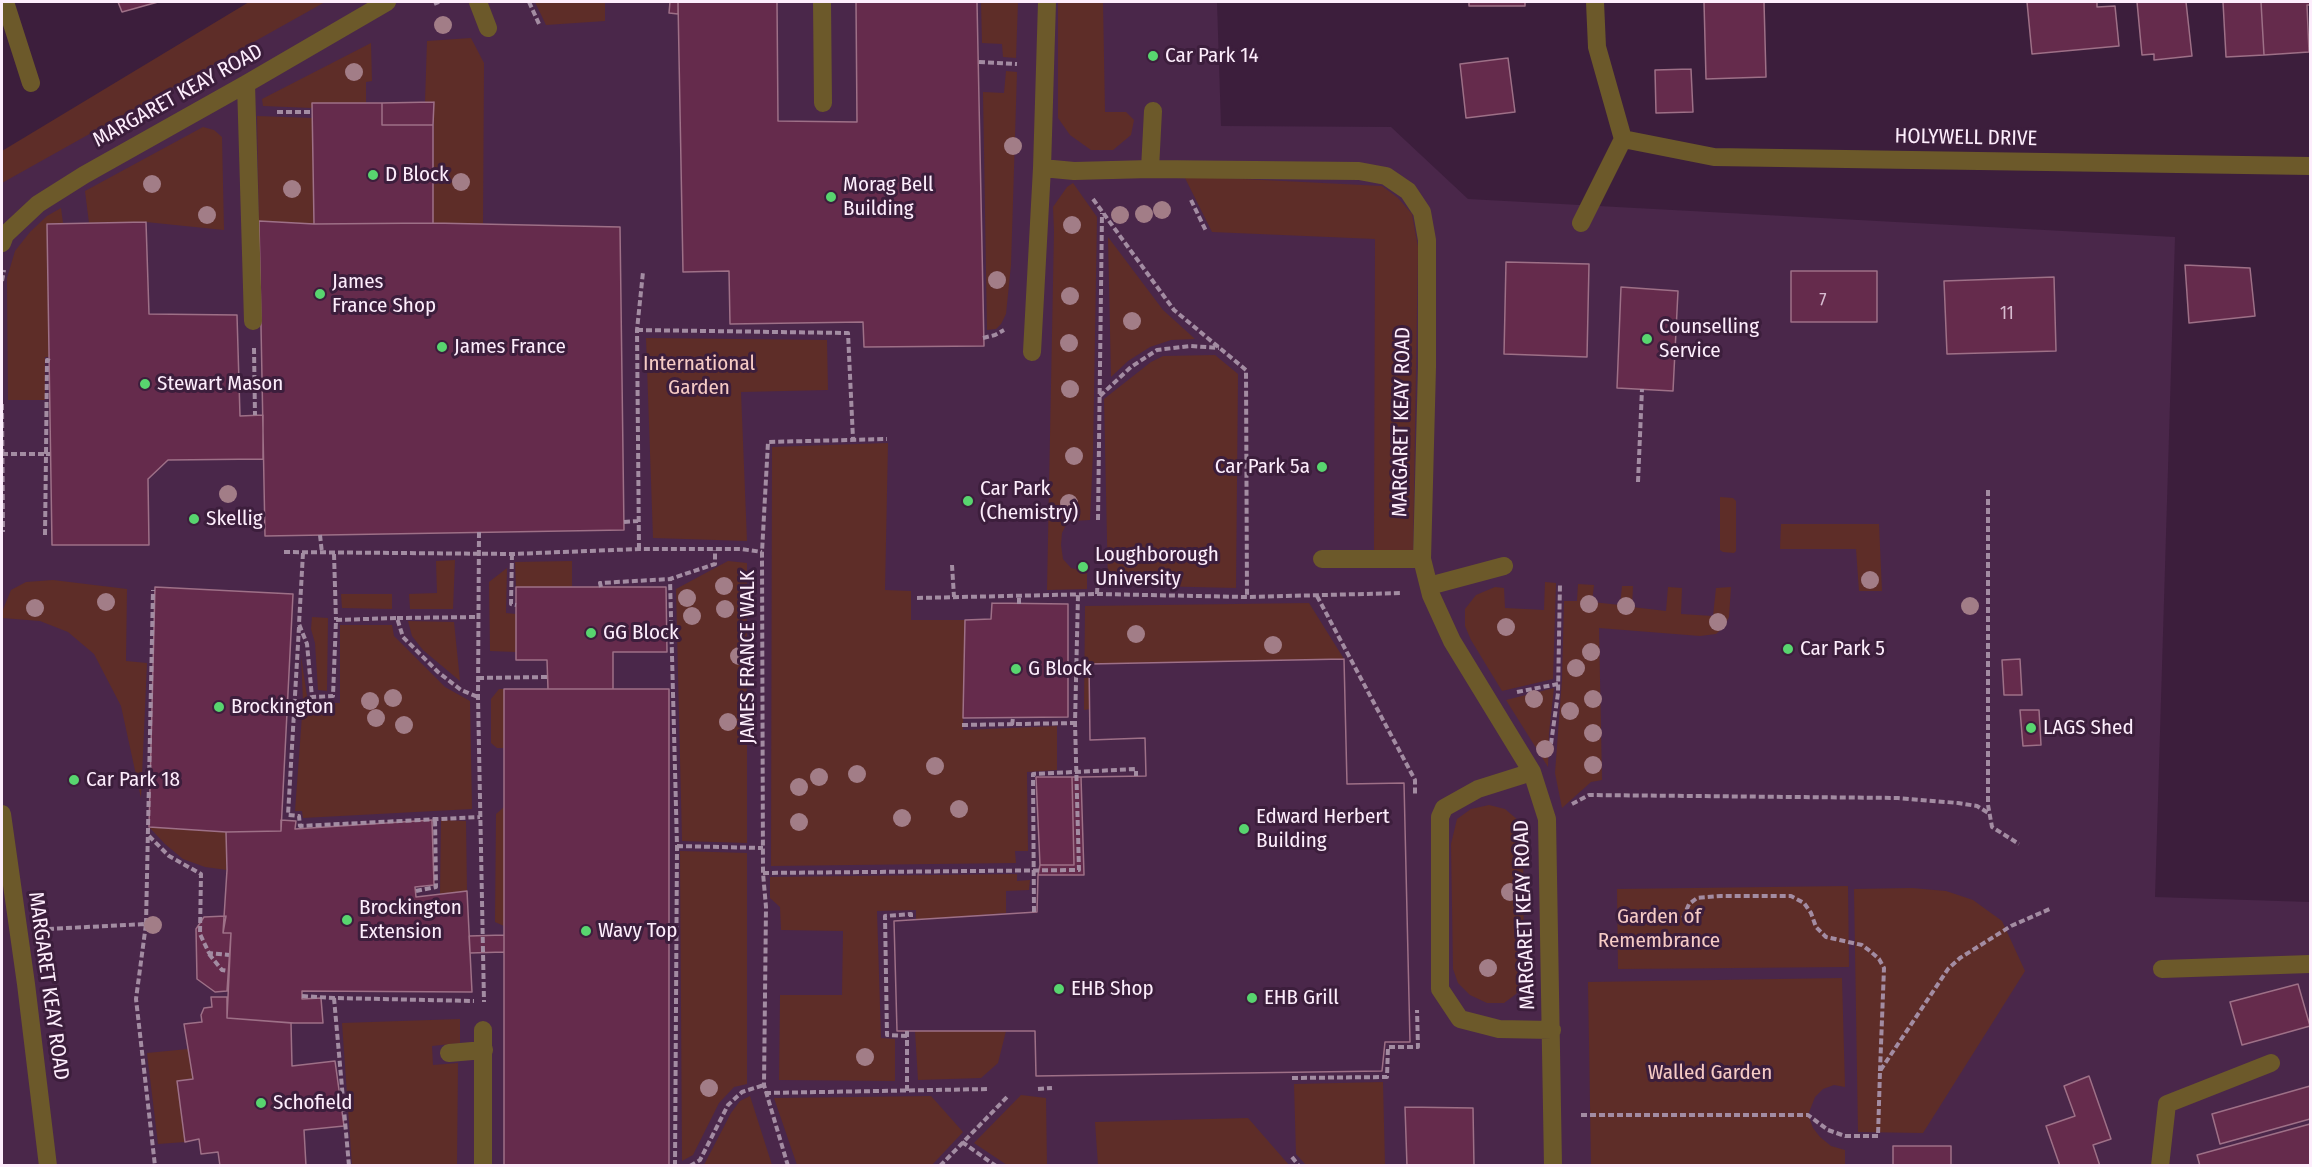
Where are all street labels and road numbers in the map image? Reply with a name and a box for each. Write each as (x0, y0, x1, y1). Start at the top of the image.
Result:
street label: MARGARET KEAY ROAD (89, 39, 267, 153)
street label: HOLYWELL DRIVE (1894, 124, 2038, 152)
street label: MARGARET KEAY ROAD (1388, 327, 1416, 517)
street label: JAMES FRANCE WALK (735, 570, 761, 744)
street label: MARGARET KEAY ROAD (1509, 820, 1541, 1010)
street label: MARGARET KEAY ROAD (22, 890, 74, 1082)

